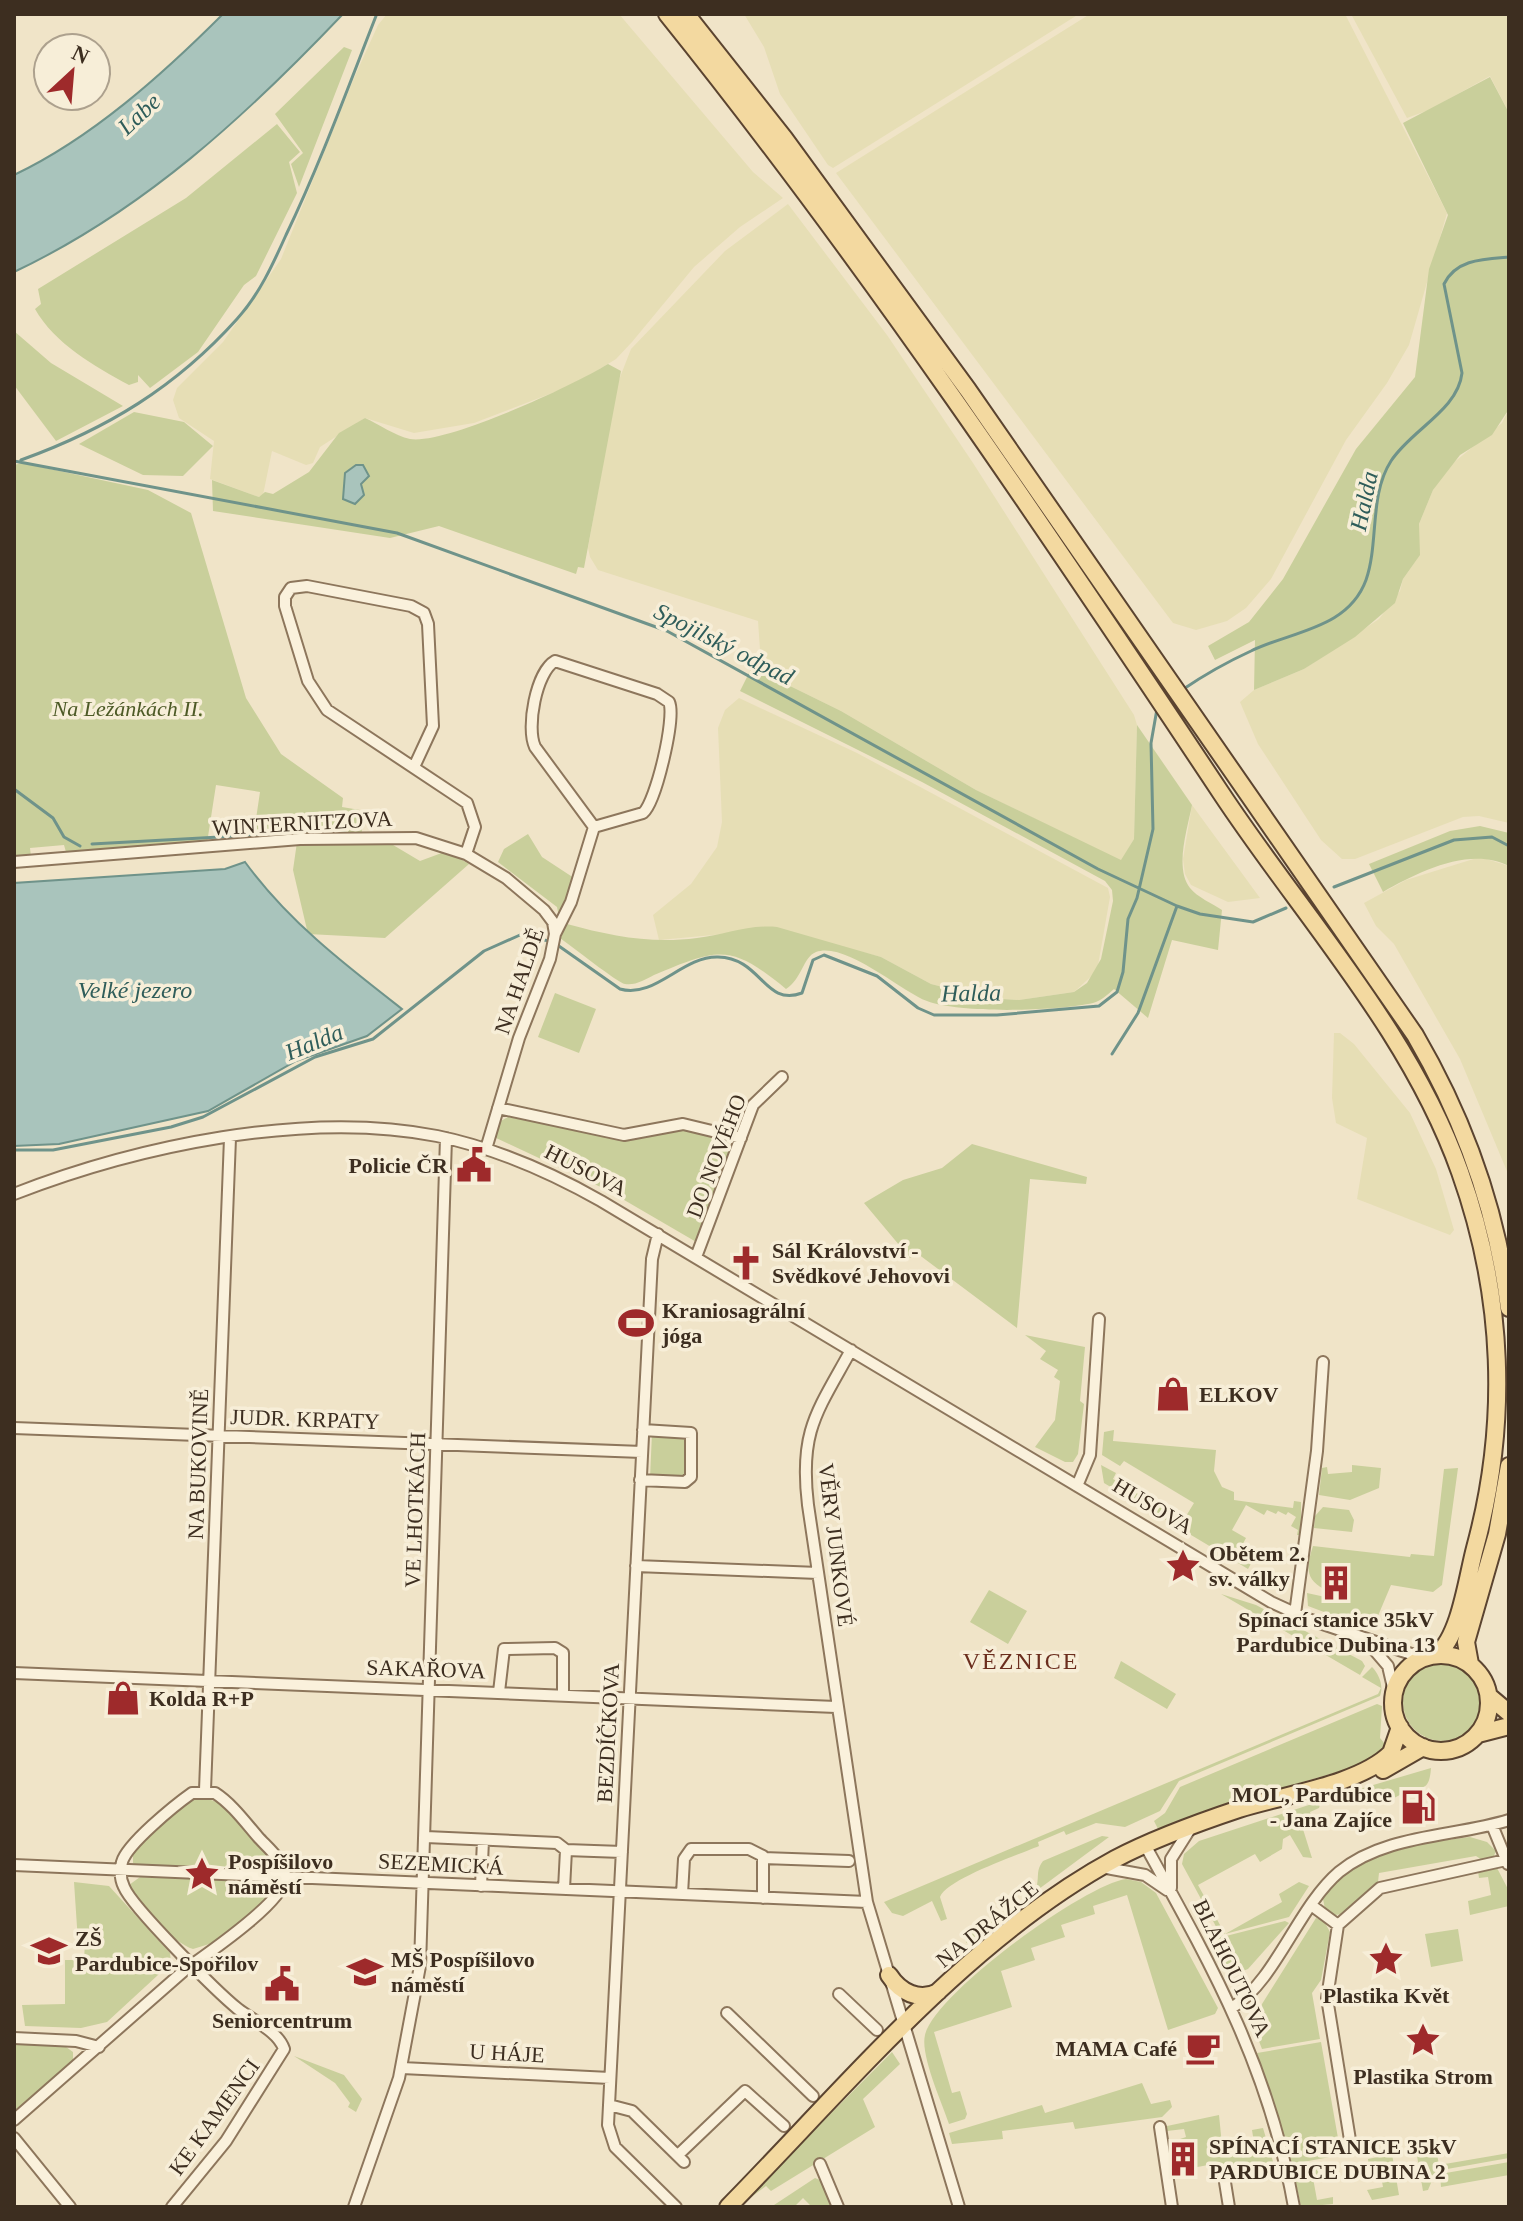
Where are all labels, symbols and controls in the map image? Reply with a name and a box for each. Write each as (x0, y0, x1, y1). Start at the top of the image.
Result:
north arrow (32, 32, 112, 112)
text: N (68, 40, 93, 69)
water label: Labe (112, 88, 166, 141)
water label: Halda (1345, 469, 1383, 534)
water label: Spojilský odpad (650, 598, 799, 691)
park label: Na Ležánkách II. (52, 696, 203, 721)
street label: WINTERNITZOVA (211, 806, 393, 840)
street label: NA HALDĚ (489, 925, 549, 1037)
water label: Velké jezero (78, 977, 192, 1003)
water label: Halda (940, 979, 1001, 1007)
water label: Halda (280, 1019, 347, 1066)
street label: DO NOVÉHO (681, 1091, 751, 1221)
street label: HUSOVA (541, 1139, 631, 1201)
public building icon: Policie ČR (455, 1146, 493, 1184)
place label: Policie ČR (348, 1153, 449, 1178)
place label: Sál Království - Svědkové Jehovovi (772, 1238, 950, 1288)
church icon: Sál Království - Svědkové Jehovovi (727, 1244, 765, 1282)
place label: Kraniosagrální jóga (661, 1298, 806, 1348)
sports icon: Kraniosagrální jóga (617, 1304, 655, 1342)
shop icon: ELKOV (1154, 1375, 1192, 1413)
place label: ELKOV (1199, 1382, 1279, 1407)
street label: NA BUKOVINĚ (183, 1388, 213, 1540)
street label: JUDR. KRPATY (230, 1404, 380, 1434)
street label: VE LHOTKÁCH (400, 1432, 430, 1588)
street label: VĚRY JUNKOVÉ (814, 1462, 858, 1628)
street label: HUSOVA (1108, 1472, 1198, 1540)
place label: Obětem 2. sv. války (1209, 1541, 1306, 1591)
place icon: Obětem 2. sv. války (1164, 1547, 1202, 1585)
building icon: Spínací stanice 35kV Pardubice Dubina 13 (1317, 1564, 1355, 1602)
place label: Spínací stanice 35kV Pardubice Dubina 13 (1236, 1607, 1436, 1657)
district label: VĚZNICE (963, 1648, 1079, 1674)
street label: SAKAŘOVA (366, 1654, 486, 1684)
street label: BEZDÍČKOVA (592, 1662, 624, 1804)
shop icon: Kolda R+P (104, 1679, 142, 1717)
place label: Kolda R+P (149, 1686, 254, 1711)
place label: MOL, Pardubice - Jana Zajíce (1232, 1782, 1392, 1832)
fuel station icon: MOL, Pardubice - Jana Zajíce (1399, 1788, 1437, 1826)
street label: SEZEMICKÁ (377, 1848, 505, 1880)
place label: Pospíšilovo náměstí (228, 1849, 333, 1899)
place icon: Pospíšilovo náměstí (183, 1855, 221, 1893)
street label: NA DRÁŽCE (931, 1875, 1043, 1973)
street label: BLAHOUTOVA (1188, 1895, 1276, 2041)
place label: ZŠ Pardubice-Spořilov (75, 1926, 258, 1976)
school or university icon: ZŠ Pardubice-Spořilov (30, 1932, 68, 1970)
place icon: Plastika Květ (1367, 1940, 1405, 1978)
place label: MŠ Pospíšilovo náměstí (391, 1947, 535, 1997)
school or university icon: MŠ Pospíšilovo náměstí (346, 1953, 384, 1991)
public building icon: Seniorcentrum (263, 1965, 301, 2003)
place label: Plastika Květ (1323, 1983, 1450, 2008)
place label: Seniorcentrum (212, 2008, 352, 2033)
place icon: Plastika Strom (1404, 2021, 1442, 2059)
cafe icon: MAMA Café (1184, 2029, 1222, 2067)
place label: MAMA Café (1055, 2036, 1177, 2061)
street label: U HÁJE (469, 2039, 545, 2067)
street label: KE KAMENCI (163, 2054, 265, 2180)
place label: Plastika Strom (1353, 2064, 1493, 2089)
place label: SPÍNACÍ STANICE 35kV PARDUBICE DUBINA 2 (1209, 2134, 1457, 2184)
building icon: SPÍNACÍ STANICE 35kV PARDUBICE DUBINA 2 (1164, 2140, 1202, 2178)

